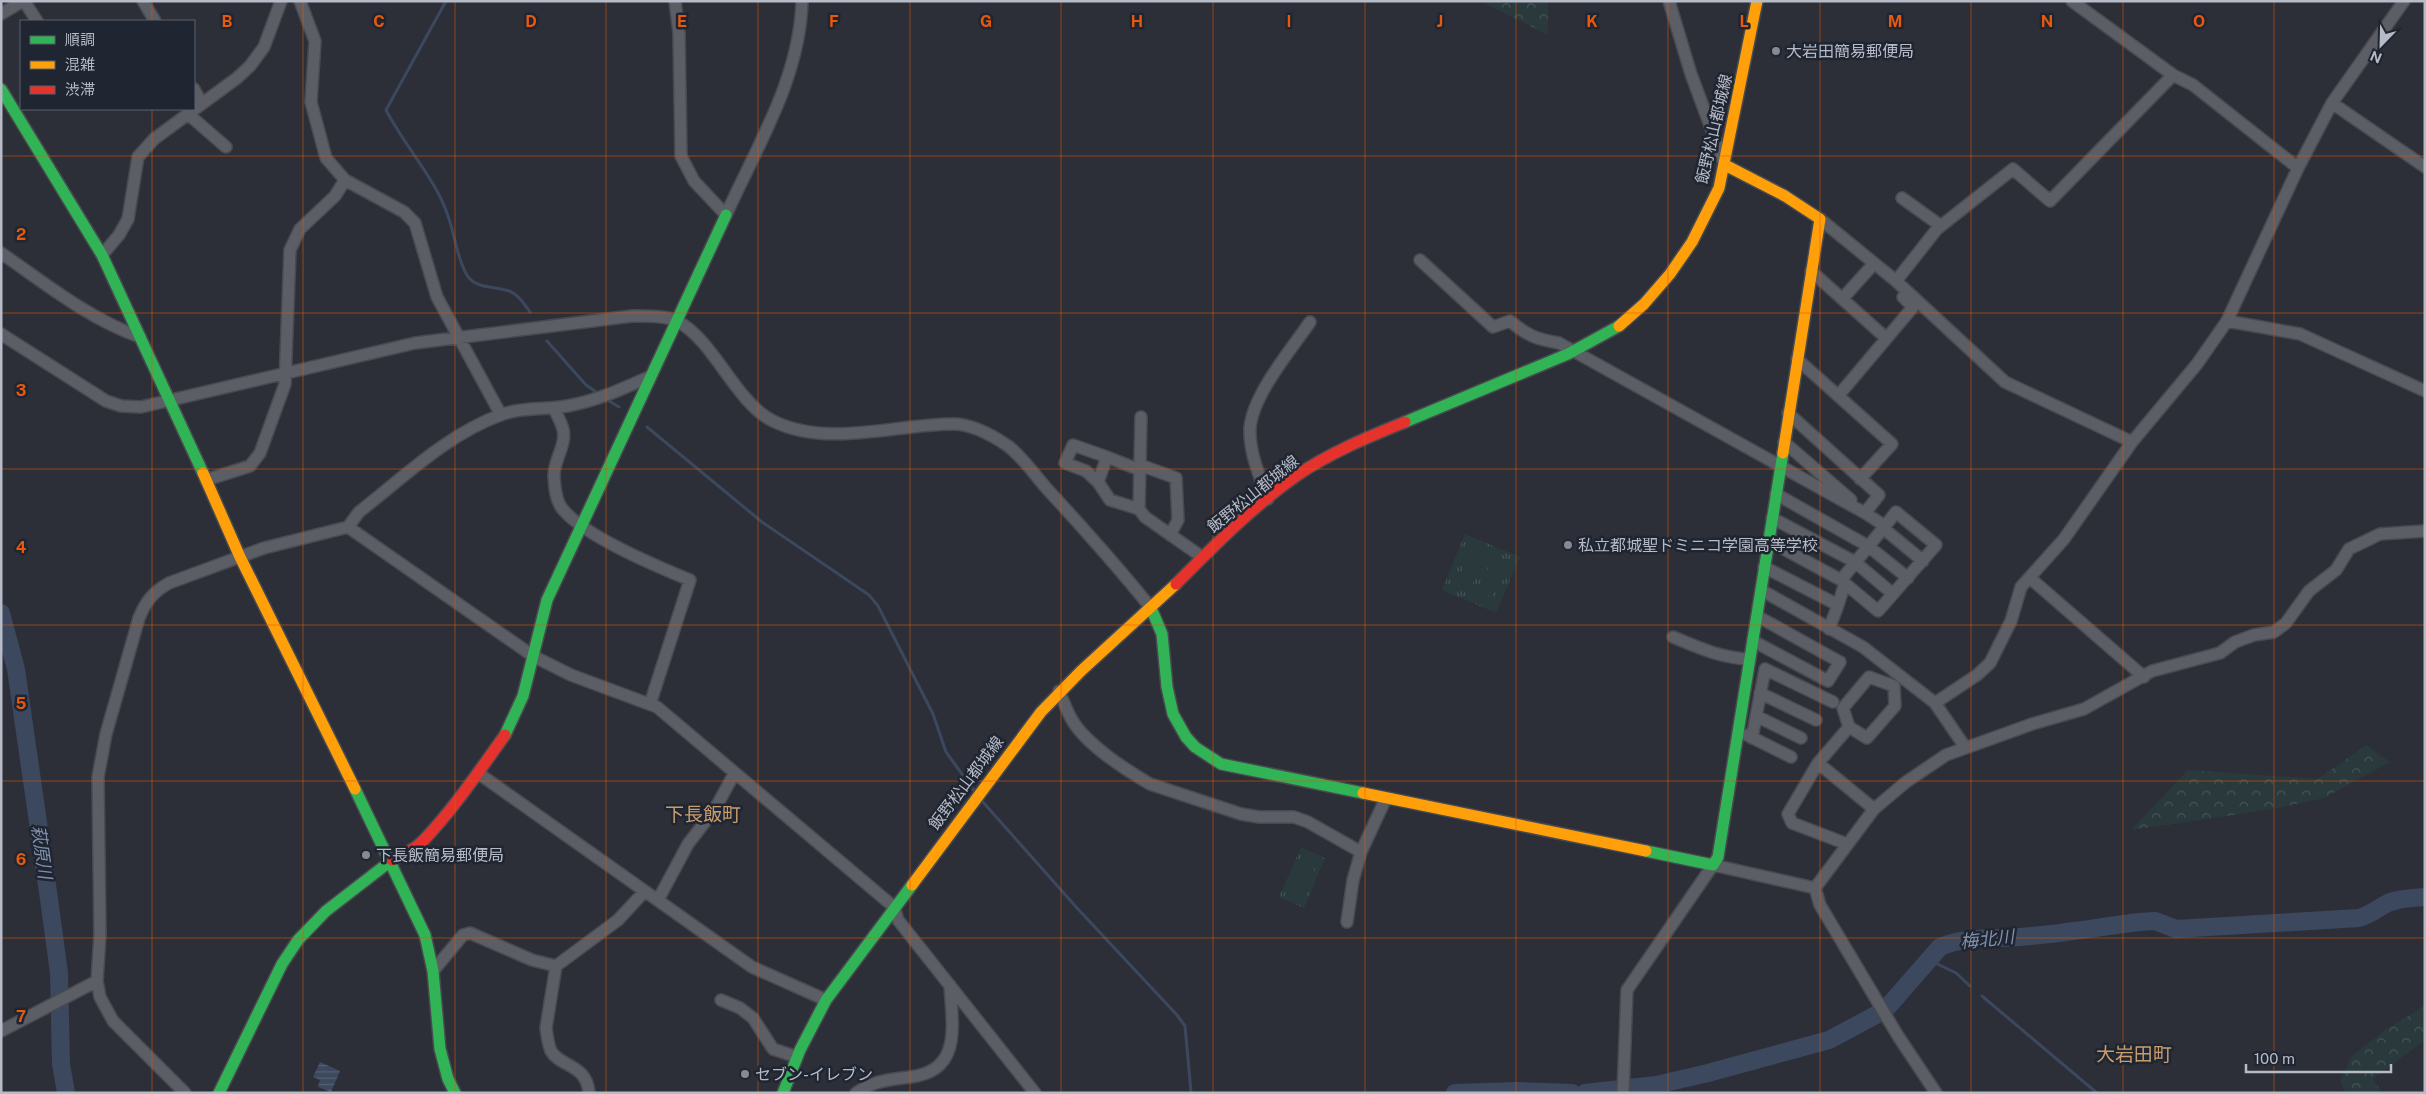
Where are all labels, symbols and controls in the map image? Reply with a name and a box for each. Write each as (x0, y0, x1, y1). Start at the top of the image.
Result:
text: B (222, 12, 233, 31)
text: C (373, 12, 385, 31)
text: D (525, 12, 537, 31)
text: E (677, 12, 687, 31)
text: F (829, 12, 839, 31)
text: G (980, 12, 992, 31)
text: H (1131, 12, 1143, 31)
text: I (1287, 12, 1291, 31)
text: J (1437, 12, 1443, 31)
text: K (1586, 12, 1598, 31)
text: L (1739, 12, 1749, 31)
text: M (1888, 12, 1902, 31)
text: N (2041, 12, 2053, 31)
text: O (2193, 12, 2205, 31)
legend (20, 20, 195, 110)
north arrow (2356, 20, 2406, 70)
text: 順調 (65, 31, 95, 48)
place label: 大岩田簡易郵便局 (1786, 42, 1914, 61)
marker: 大岩田簡易郵便局 (1770, 45, 1782, 57)
text: N (2368, 47, 2384, 66)
text: 混雑 (65, 56, 95, 73)
street label: 飯野松山都城線 (1692, 72, 1736, 186)
text: 渋滞 (65, 81, 95, 98)
text: 2 (16, 225, 26, 244)
text: 3 (16, 381, 26, 400)
street label: 飯野松山都城線 (1203, 451, 1303, 537)
place label: 私立都城聖ドミニコ学園高等学校 (1578, 536, 1818, 555)
text: 4 (16, 538, 27, 557)
marker: 私立都城聖ドミニコ学園高等学校 (1562, 539, 1574, 551)
text: 5 (16, 694, 27, 713)
street label: 飯野松山都城線 (925, 733, 1007, 833)
district label: 下長飯町 (665, 803, 741, 825)
water label: 萩原川 (28, 824, 56, 882)
place label: 下長飯簡易郵便局 (376, 846, 504, 865)
marker: 下長飯簡易郵便局 (360, 849, 372, 861)
text: 6 (16, 850, 26, 869)
water label: 梅北川 (1959, 926, 2017, 952)
text: 7 (16, 1007, 26, 1026)
scale bar (2246, 1042, 2391, 1074)
district label: 大岩田町 (2096, 1043, 2172, 1065)
text: 100 m (2254, 1050, 2295, 1067)
place label: セブン-イレブン (755, 1065, 873, 1084)
marker: セブン-イレブン (739, 1068, 751, 1080)

